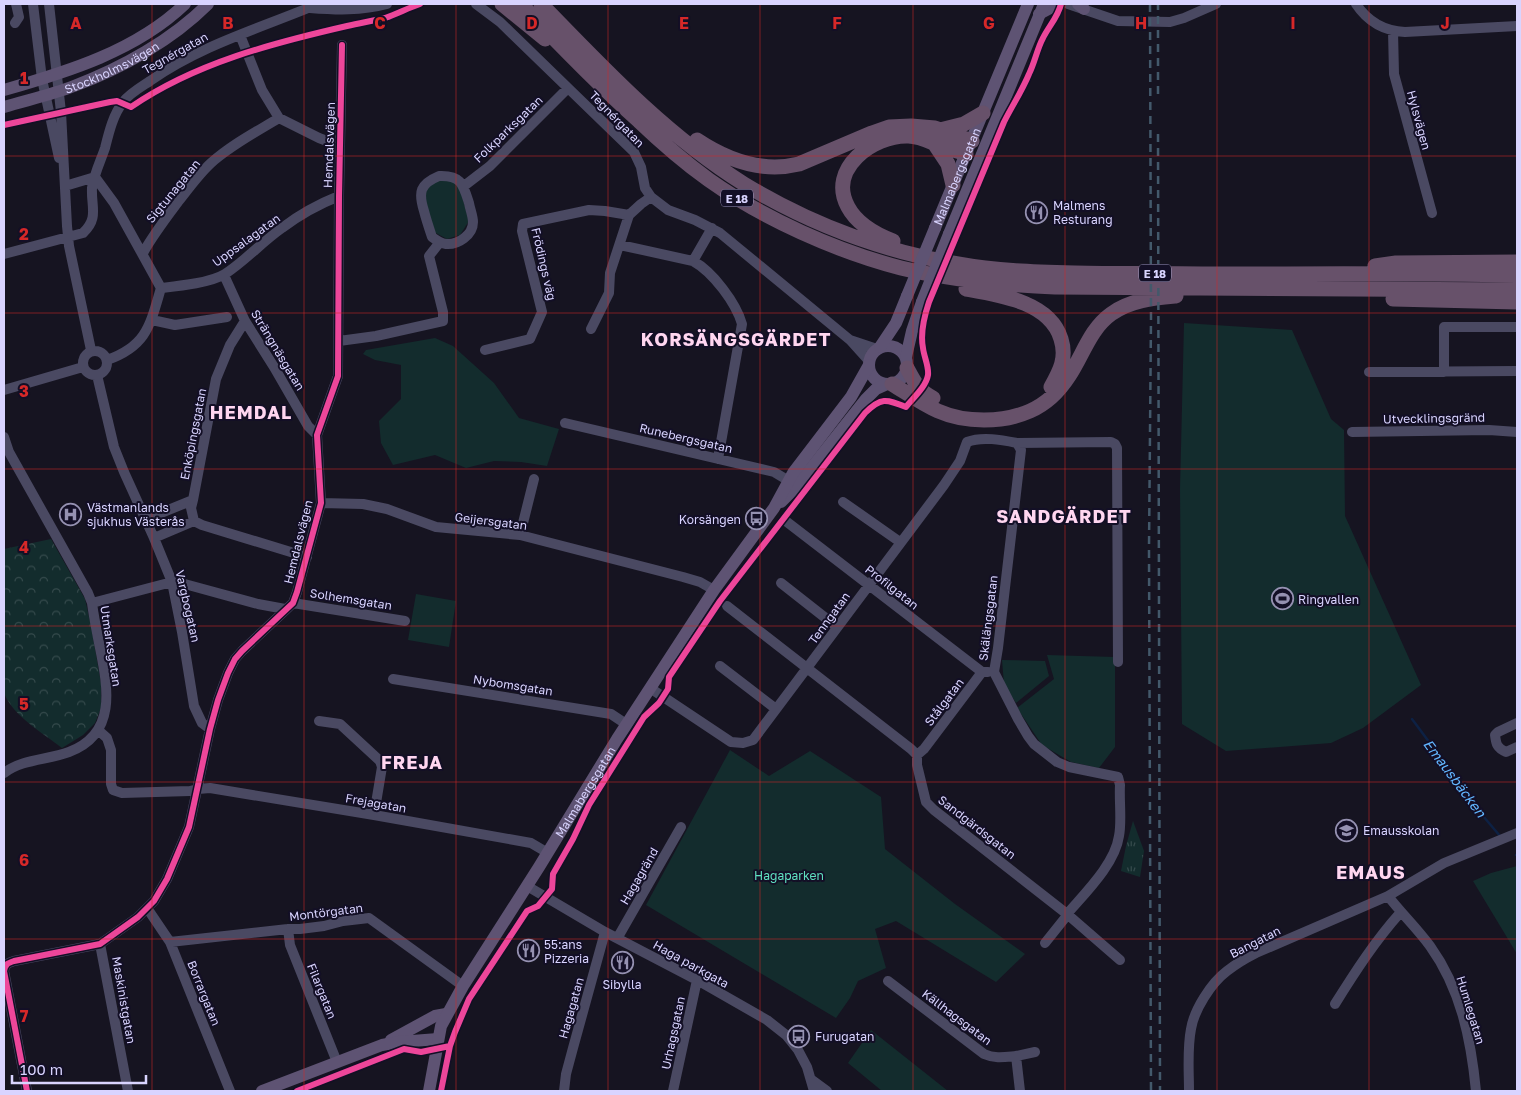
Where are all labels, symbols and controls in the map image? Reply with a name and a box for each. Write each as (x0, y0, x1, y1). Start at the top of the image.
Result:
text: A (70, 13, 82, 33)
text: B (222, 13, 234, 33)
text: C (374, 13, 386, 33)
text: D (526, 13, 538, 33)
text: E (679, 13, 689, 33)
text: F (832, 13, 842, 33)
text: G (983, 13, 995, 33)
text: H (1135, 13, 1147, 33)
text: I (1290, 13, 1296, 33)
text: J (1440, 13, 1450, 33)
street label: Tegnérgatan (140, 29, 210, 77)
street label: Stockholmsvägen (62, 38, 162, 96)
text: 1 (20, 68, 28, 88)
street label: Tegnérgatan (586, 88, 648, 150)
street label: Hylsvägen (1404, 89, 1434, 151)
street label: Folkparksgatan (470, 92, 546, 166)
street label: Hemdalsvägen (320, 102, 338, 188)
street label: Malmabergsgatan (930, 125, 983, 227)
street label: Sigtunagatan (143, 156, 203, 226)
road number: E 18 (721, 190, 753, 207)
place label: Malmens Resturang (1053, 198, 1113, 227)
restaurant icon: Malmens Resturang (1025, 200, 1049, 224)
street label: Uppsalagatan (209, 210, 283, 270)
text: 2 (19, 224, 29, 244)
street label: Frödings väg (528, 226, 560, 302)
road number: E 18 (1139, 264, 1171, 282)
street label: Strängnäsgatan (248, 307, 308, 393)
district label: KORSÄNGSGÄRDET (641, 328, 831, 350)
text: 3 (19, 381, 29, 401)
street label: Enköpingsgatan (177, 387, 209, 481)
district label: HEMDAL (210, 401, 292, 423)
street label: Utvecklingsgränd (1383, 410, 1485, 426)
street label: Runebergsgatan (638, 420, 734, 456)
street label: Hemdalsvägen (280, 498, 316, 586)
place label: Västmanlands sjukhus Västerås (87, 500, 185, 529)
hospital icon: Västmanlands sjukhus Västerås (59, 502, 83, 526)
district label: SANDGÄRDET (996, 505, 1132, 527)
bus stop icon: Korsängen (745, 507, 769, 531)
street label: Geijersgatan (454, 509, 528, 533)
place label: Korsängen (679, 512, 741, 527)
text: 4 (19, 537, 29, 557)
street label: Profilgatan (862, 561, 922, 613)
street label: Vargbogatan (172, 568, 204, 644)
street label: Skälängsgatan (975, 574, 1001, 662)
street label: Solhemsgatan (309, 585, 393, 613)
sports icon: Ringvallen (1270, 587, 1294, 611)
street label: Tenngatan (805, 589, 853, 647)
place label: Ringvallen (1298, 592, 1359, 607)
street label: Utmarksgatan (97, 604, 125, 688)
street label: Nybomsgatan (472, 671, 554, 699)
street label: Stålgatan (921, 675, 967, 729)
text: 5 (19, 694, 29, 714)
water label: Emausbäcken (1420, 736, 1491, 821)
street label: Malmabergsgatan (551, 743, 618, 840)
district label: FREJA (381, 751, 443, 773)
street label: Frejagatan (344, 790, 408, 816)
street label: Sandgärdsgatan (935, 792, 1019, 862)
school or university icon: Emausskolan (1335, 818, 1359, 842)
place label: Emausskolan (1363, 823, 1439, 838)
street label: Hagagränd (617, 845, 661, 907)
text: 6 (19, 850, 29, 870)
district label: EMAUS (1336, 861, 1406, 883)
park label: Hagaparken (754, 868, 824, 883)
street label: Montörgatan (288, 900, 364, 924)
street label: Bangatan (1227, 923, 1283, 961)
place label: 55:ans Pizzeria (544, 937, 589, 966)
street label: Haga parkgata (651, 937, 731, 991)
restaurant icon: 55:ans Pizzeria (516, 939, 540, 963)
restaurant icon: Sibylla (610, 951, 634, 975)
street label: Maskinistgatan (109, 955, 139, 1045)
street label: Borrargatan (184, 958, 224, 1028)
street label: Filargatan (304, 961, 340, 1021)
street label: Humlegatan (1453, 974, 1489, 1046)
street label: Hagagatan (555, 976, 587, 1040)
place label: Sibylla (602, 977, 642, 992)
street label: Källhagsgatan (919, 986, 995, 1048)
street label: Urhagsgatan (658, 995, 688, 1071)
text: 7 (20, 1006, 29, 1026)
bus stop icon: Furugatan (787, 1024, 811, 1048)
place label: Furugatan (815, 1029, 874, 1044)
scale bar (12, 1052, 146, 1084)
text: 100 m (20, 1060, 63, 1078)

